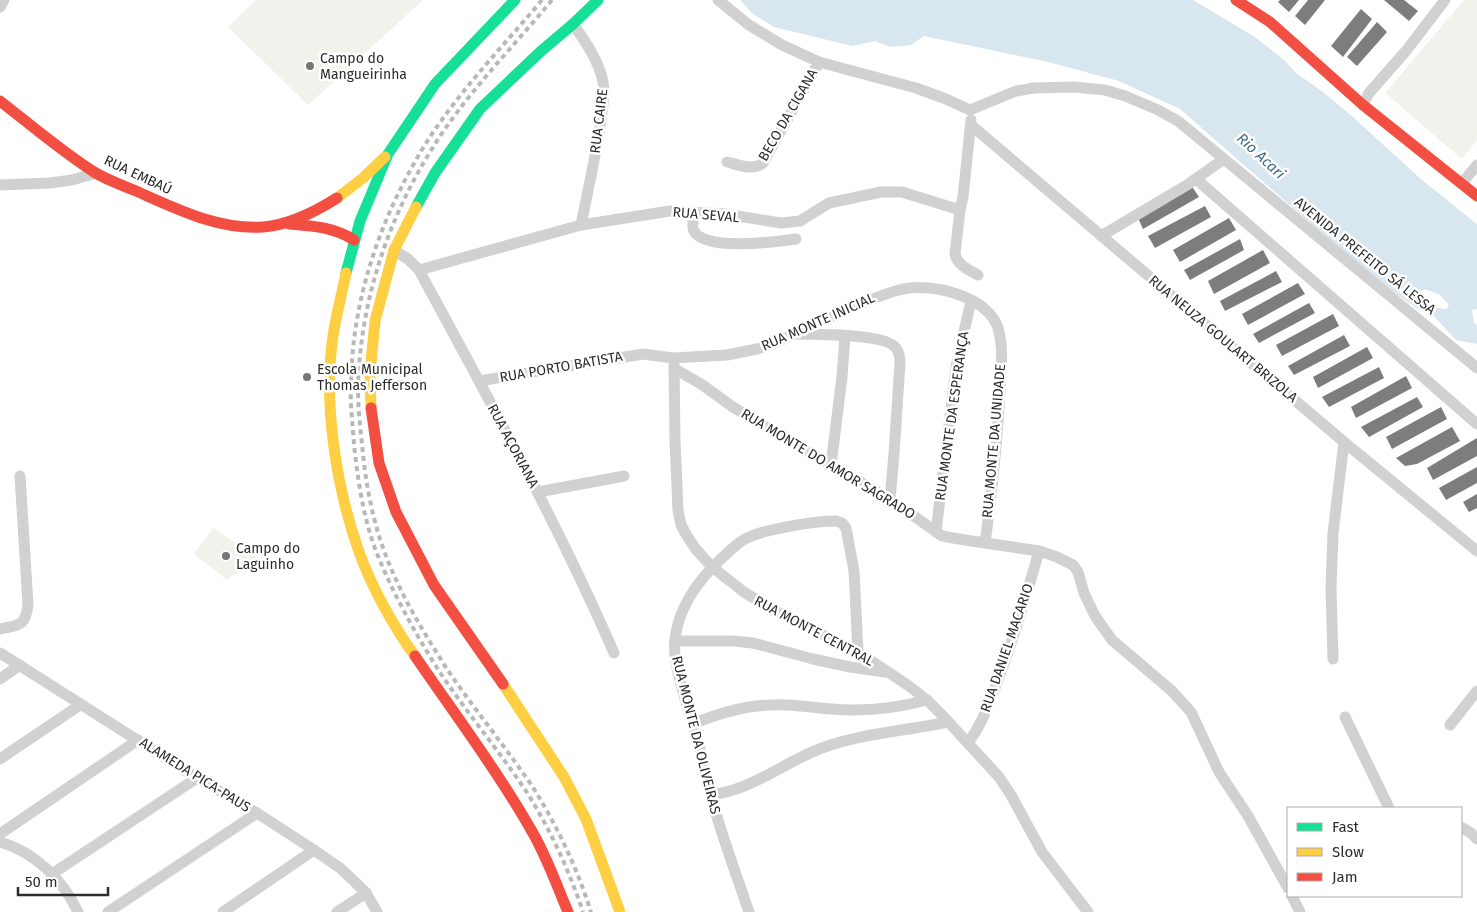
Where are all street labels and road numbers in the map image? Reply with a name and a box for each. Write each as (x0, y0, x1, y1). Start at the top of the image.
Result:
street label: BECO DA CIGANA (755, 66, 821, 164)
street label: RUA CAIRE (587, 88, 611, 154)
street label: RUA EMBAÚ (101, 151, 175, 198)
street label: AVENIDA PREFEITO SÁ LESSA (1291, 193, 1440, 318)
street label: RUA SEVAL (672, 204, 740, 226)
street label: RUA NEUZA GOULART BRIZOLA (1145, 272, 1301, 406)
street label: RUA MONTE INICIAL (759, 289, 877, 355)
street label: RUA MONTE DA ESPERANÇA (932, 330, 972, 502)
street label: RUA PORTO BATISTA (498, 348, 624, 386)
street label: RUA MONTE DA UNIDADE (979, 363, 1009, 519)
street label: RUA AÇORIANA (484, 401, 542, 491)
street label: RUA MONTE DO AMOR SAGRADO (738, 405, 918, 523)
street label: RUA DANIEL MACARIO (977, 581, 1037, 715)
street label: RUA MONTE CENTRAL (751, 592, 877, 670)
street label: RUA MONTE DA OLIVEIRAS (668, 654, 724, 816)
street label: ALAMEDA PICA-PAUS (136, 734, 254, 816)

